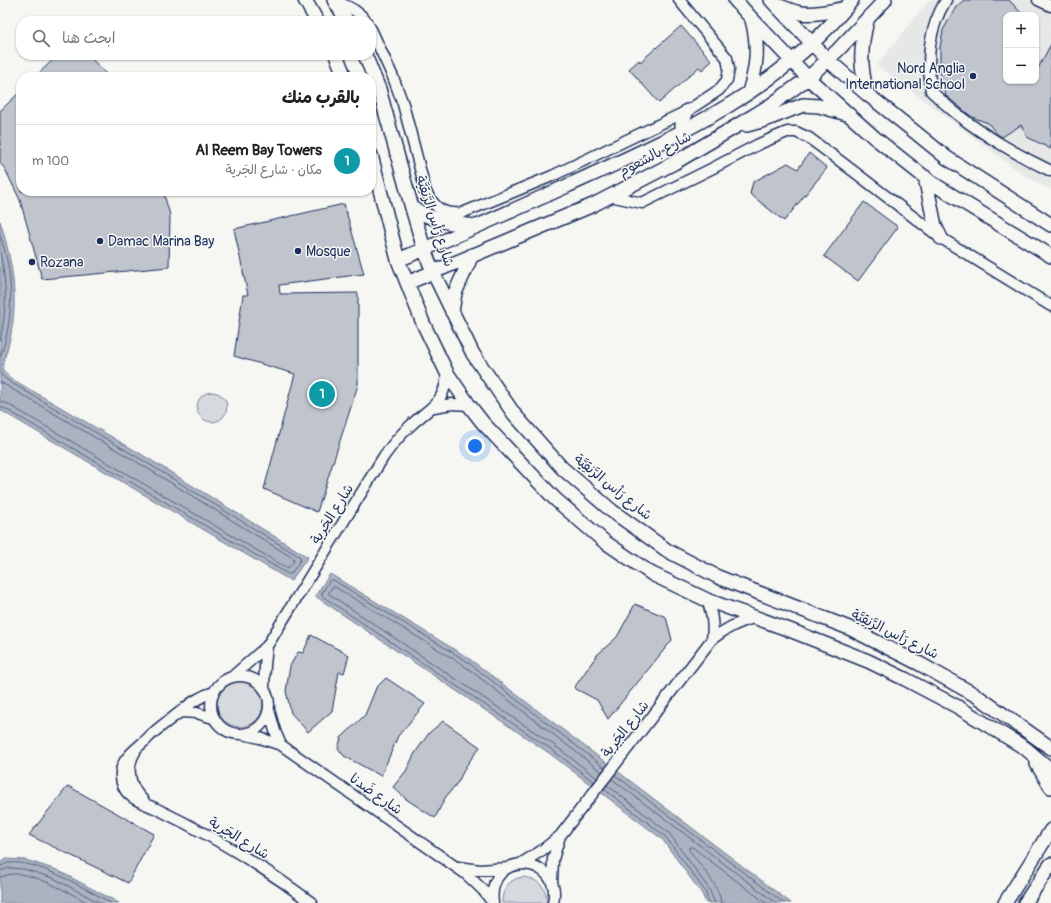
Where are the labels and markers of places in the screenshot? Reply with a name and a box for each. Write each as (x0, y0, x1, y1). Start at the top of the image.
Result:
place label: Nord Anglia International School (845, 60, 965, 93)
marker: Nord Anglia International School (968, 71, 978, 81)
place label: Damac Marina Bay (108, 233, 214, 250)
marker: Damac Marina Bay (95, 236, 105, 246)
place label: Mosque (306, 243, 350, 260)
marker: Mosque (293, 246, 303, 256)
place label: Rozana (40, 254, 83, 271)
marker: Rozana (27, 257, 37, 267)
pin: 1 (309, 379, 335, 409)

